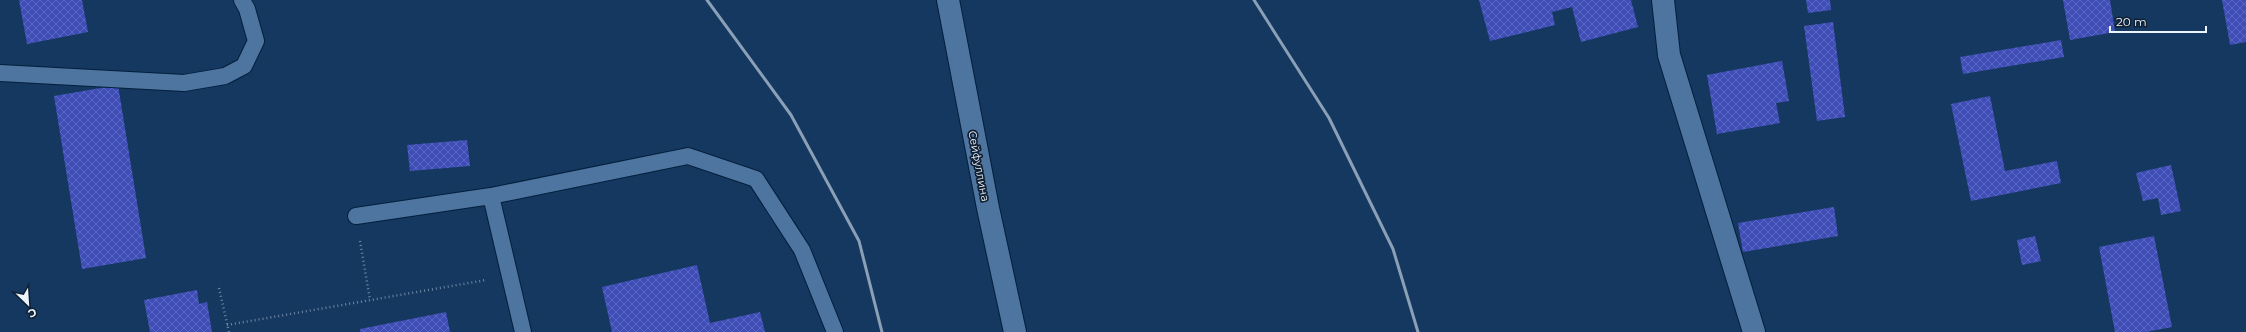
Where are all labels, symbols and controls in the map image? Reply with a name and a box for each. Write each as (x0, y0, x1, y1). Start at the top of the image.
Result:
scale bar (2110, 8, 2206, 34)
text: 20 m (2116, 14, 2147, 29)
street label: Сейфуллина (965, 129, 993, 203)
north arrow (8, 284, 48, 324)
text: С (26, 305, 39, 321)

